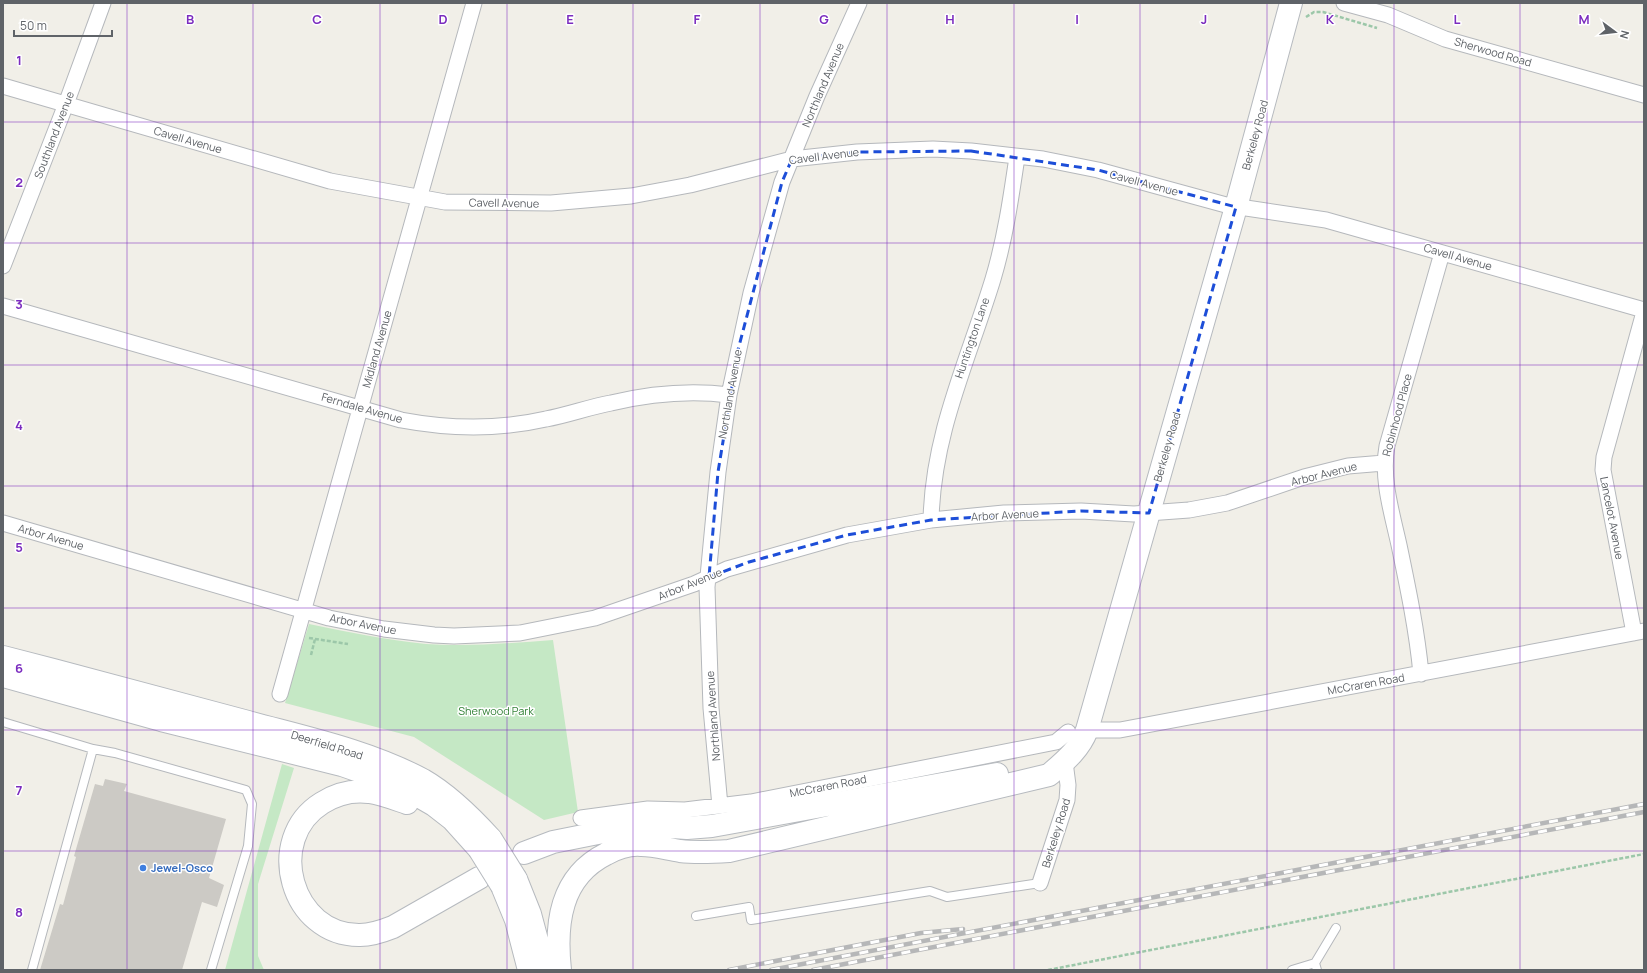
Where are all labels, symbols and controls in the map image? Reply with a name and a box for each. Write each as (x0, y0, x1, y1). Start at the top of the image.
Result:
text: B (186, 10, 194, 28)
text: C (312, 10, 322, 28)
text: D (438, 10, 448, 28)
text: E (566, 10, 574, 28)
text: F (694, 10, 701, 28)
text: G (819, 10, 829, 28)
text: H (945, 10, 955, 28)
text: I (1075, 10, 1079, 28)
text: J (1201, 10, 1207, 28)
text: K (1326, 10, 1335, 28)
text: L (1454, 10, 1461, 28)
text: M (1578, 10, 1590, 28)
scale bar (14, 12, 112, 38)
north arrow (1595, 12, 1635, 52)
text: 50 m (20, 17, 47, 34)
text: N (1617, 29, 1633, 41)
street label: Sherwood Road (1453, 33, 1534, 70)
street label: Northland Avenue (798, 40, 847, 129)
text: 1 (16, 51, 22, 69)
street label: Southland Avenue (30, 89, 77, 181)
street label: Berkeley Road (1238, 98, 1271, 172)
street label: Cavell Avenue (152, 123, 225, 157)
street label: Cavell Avenue (788, 144, 860, 167)
street label: Cavell Avenue (1108, 166, 1181, 199)
text: 2 (15, 173, 23, 191)
street label: Cavell Avenue (469, 194, 540, 211)
street label: Cavell Avenue (1422, 240, 1495, 274)
text: 3 (15, 295, 23, 313)
street label: Huntington Lane (951, 295, 993, 380)
street label: Midland Avenue (358, 308, 395, 389)
street label: Northland Avenue (714, 347, 745, 440)
street label: Robinhood Place (1378, 371, 1415, 458)
street label: Ferndale Avenue (320, 389, 405, 426)
street label: Berkeley Road (1149, 410, 1184, 483)
text: 4 (15, 416, 23, 434)
street label: Arbor Avenue (1289, 458, 1359, 489)
street label: Lancelot Avenue (1597, 475, 1628, 561)
street label: Arbor Avenue (971, 505, 1040, 524)
street label: Arbor Avenue (16, 520, 86, 553)
text: 5 (15, 538, 23, 556)
street label: Arbor Avenue (656, 564, 725, 603)
street label: Arbor Avenue (328, 610, 398, 637)
text: 6 (15, 659, 23, 677)
street label: McCraren Road (1326, 669, 1406, 698)
street label: Northland Avenue (702, 670, 723, 762)
park label: Sherwood Park (458, 703, 534, 718)
street label: Deerfield Road (289, 726, 365, 763)
street label: McCraren Road (788, 771, 868, 800)
text: 7 (16, 781, 23, 799)
street label: Berkeley Road (1038, 796, 1073, 869)
place label: Jewel-Osco (151, 860, 213, 875)
marker: Jewel-Osco (138, 863, 148, 873)
text: 8 (15, 903, 23, 921)

